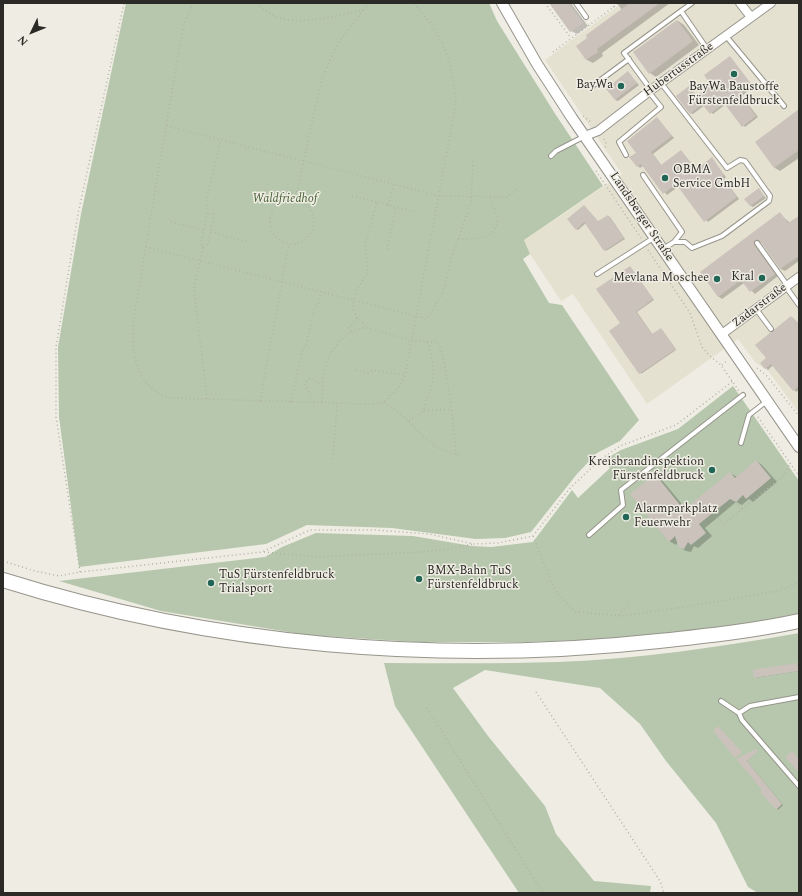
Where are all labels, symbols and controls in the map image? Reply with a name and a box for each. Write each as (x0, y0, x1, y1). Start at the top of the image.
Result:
north arrow (12, 12, 52, 52)
text: N (14, 31, 32, 50)
street label: Hubertusstraße (641, 40, 717, 100)
marker: BayWa Baustoffe Fürstenfeldbruck (729, 69, 739, 79)
place label: BayWa (576, 79, 613, 93)
marker: BayWa (616, 81, 626, 91)
place label: BayWa Baustoffe Fürstenfeldbruck (688, 81, 780, 109)
place label: OBMA Service GmbH (673, 164, 750, 192)
street label: Landsberger Straße (606, 170, 676, 264)
marker: OBMA Service GmbH (660, 173, 670, 183)
park label: Waldfriedhof (253, 193, 317, 207)
place label: Kral (731, 271, 754, 285)
place label: Mevlana Moschee (613, 272, 709, 286)
marker: Kral (757, 273, 767, 283)
marker: Mevlana Moschee (712, 274, 722, 284)
street label: Zadarstraße (730, 281, 790, 331)
place label: Kreisbrandinspektion Fürstenfeldbruck (588, 456, 704, 484)
marker: Kreisbrandinspektion Fürstenfeldbruck (707, 465, 717, 475)
place label: Alarmparkplatz Feuerwehr (634, 503, 718, 531)
marker: Alarmparkplatz Feuerwehr (621, 512, 631, 522)
place label: BMX-Bahn TuS Fürstenfeldbruck (427, 565, 519, 593)
place label: TuS Fürstenfeldbruck Trialsport (219, 569, 335, 597)
marker: BMX-Bahn TuS Fürstenfeldbruck (414, 574, 424, 584)
marker: TuS Fürstenfeldbruck Trialsport (206, 578, 216, 588)

